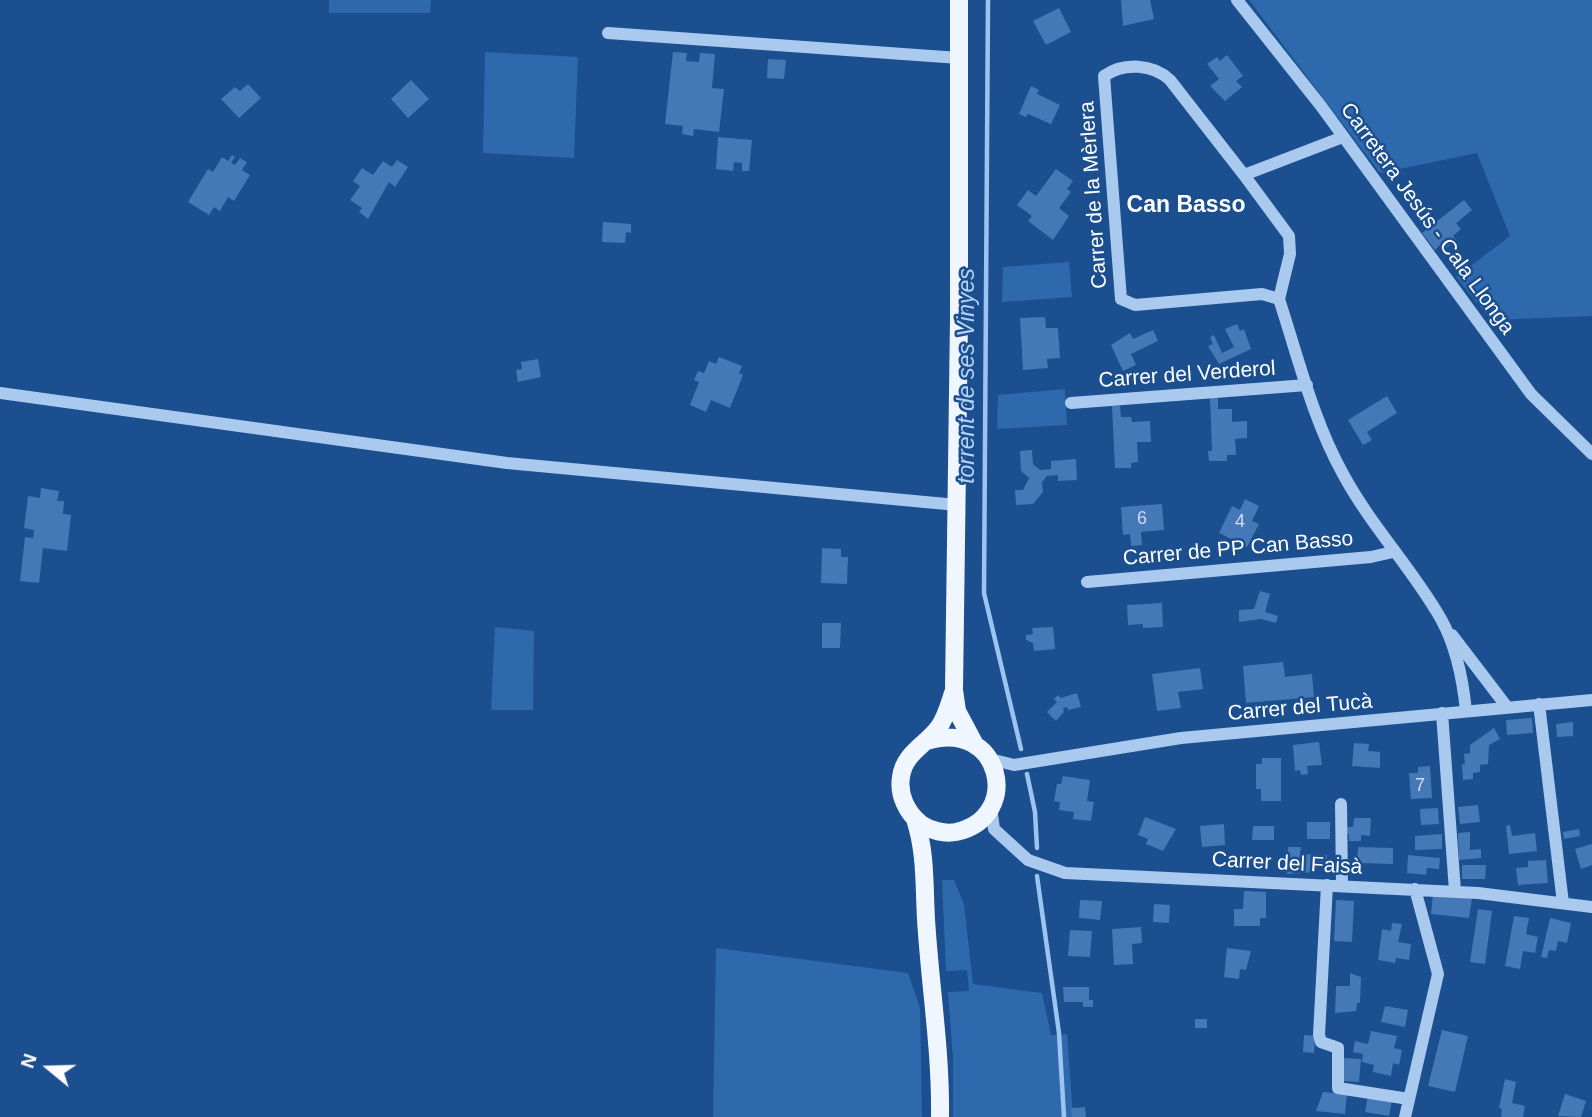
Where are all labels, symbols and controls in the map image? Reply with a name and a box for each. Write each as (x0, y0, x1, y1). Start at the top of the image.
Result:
street label: Carretera Jesús - Cala Llonga (1334, 98, 1520, 340)
street label: Carrer de la Mèrlera (1075, 100, 1113, 290)
district label: Can Basso (1127, 192, 1245, 220)
water label: torrent de ses Vinyes (954, 268, 982, 484)
street label: Carrer del Verderol (1098, 356, 1276, 394)
house number: 6 (1137, 508, 1147, 530)
house number: 4 (1235, 511, 1245, 533)
street label: Carrer de PP Can Basso (1122, 526, 1354, 572)
street label: Carrer del Tucà (1227, 689, 1373, 727)
house number: 7 (1415, 775, 1425, 797)
street label: Carrer del Faisà (1211, 847, 1363, 881)
north arrow (14, 1033, 84, 1103)
text: N (17, 1051, 41, 1071)

